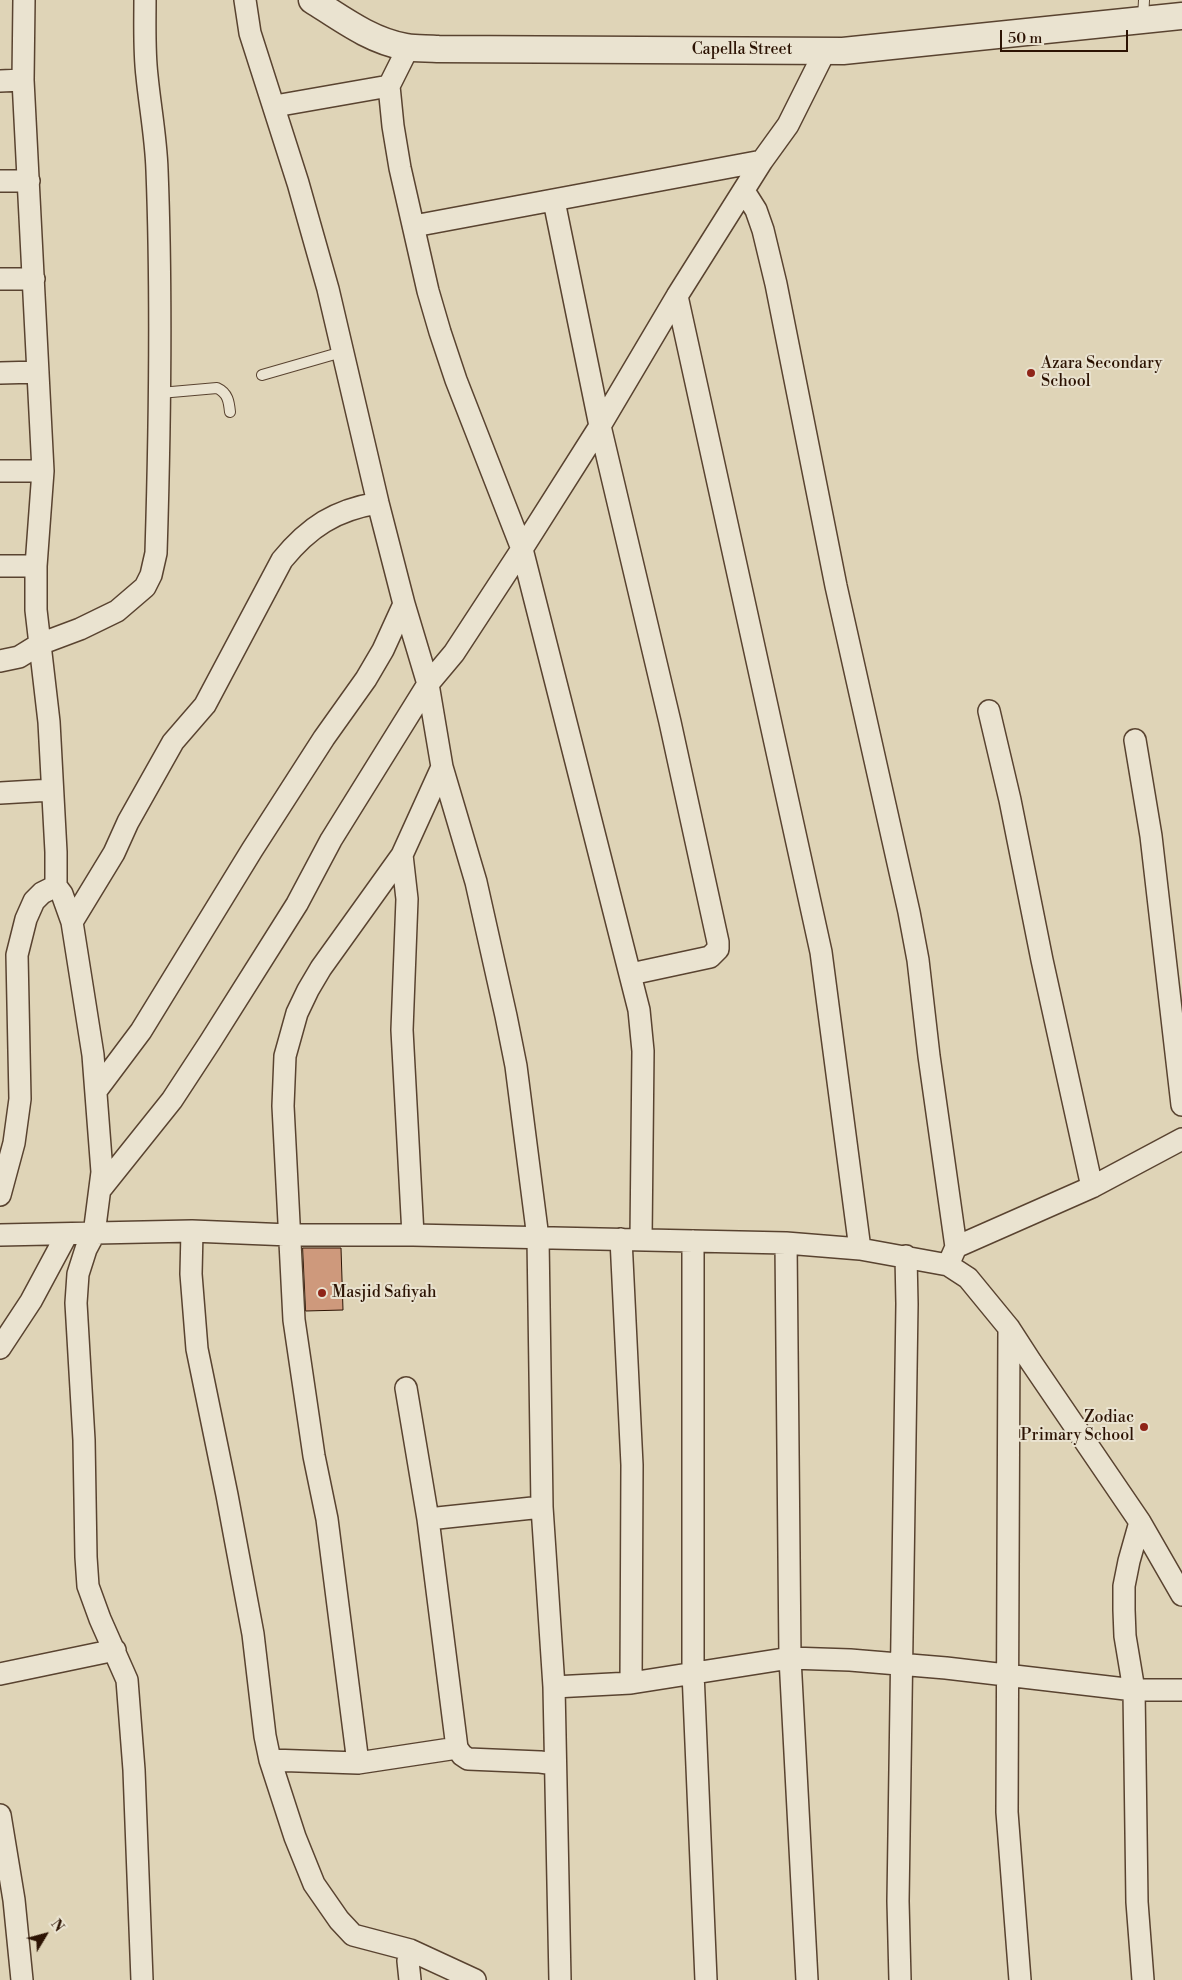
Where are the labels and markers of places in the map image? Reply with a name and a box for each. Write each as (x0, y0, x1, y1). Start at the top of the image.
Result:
place label: Azara Secondary School (1041, 354, 1162, 392)
marker: Azara Secondary School (1025, 367, 1037, 379)
place label: Masjid Safiyah (332, 1283, 437, 1303)
marker: Masjid Safiyah (316, 1287, 328, 1299)
place label: Zodiac Primary School (1020, 1408, 1134, 1446)
marker: Zodiac Primary School (1138, 1421, 1150, 1433)

